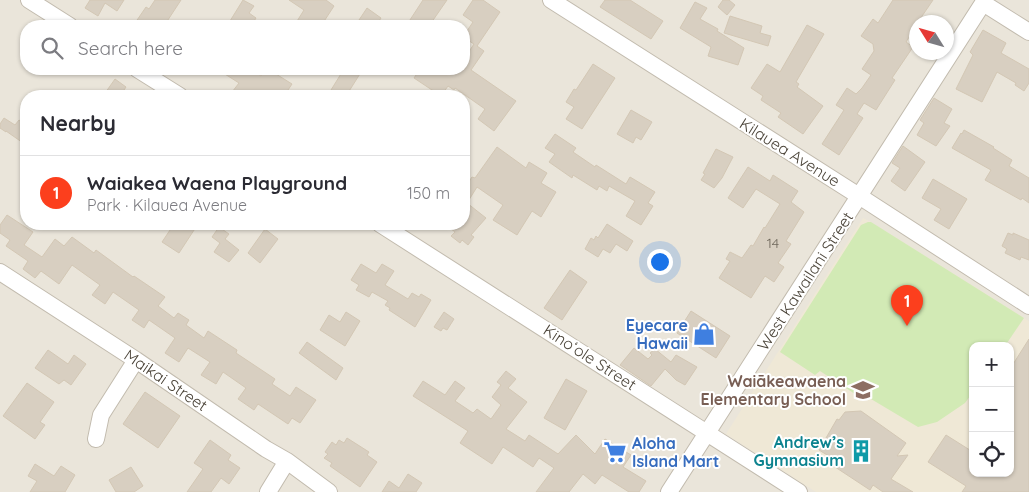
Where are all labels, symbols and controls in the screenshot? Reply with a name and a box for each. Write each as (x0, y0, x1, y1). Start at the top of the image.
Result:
north arrow (909, 15, 954, 60)
search box (20, 20, 470, 75)
icon: search (38, 34, 66, 62)
text: Search here (78, 36, 183, 60)
text: Nearby (40, 110, 116, 136)
street label: Kilauea Avenue (736, 113, 844, 191)
text: Waiakea Waena Playground (87, 171, 347, 195)
text: 1 (53, 183, 59, 203)
text: 150 m (407, 183, 450, 203)
text: Park · Kilauea Avenue (87, 195, 247, 215)
street label: West Kawailani Street (753, 208, 857, 354)
house number: 14 (767, 234, 779, 252)
your location (647, 249, 673, 275)
pin: 1 (891, 285, 923, 326)
place label: Eyecare Hawaii (626, 315, 688, 353)
street label: Kinoʻole Street (540, 320, 640, 394)
shop icon: Eyecare Hawaii (691, 321, 717, 347)
map controls (969, 342, 1014, 477)
button: + (969, 342, 1014, 387)
street label: Maikai Street (121, 345, 211, 415)
place label: Waiākeawaena Elementary School (701, 371, 846, 409)
school or university icon: Waiākeawaena Elementary School (850, 377, 876, 403)
button: − (969, 387, 1014, 432)
place label: Andrew’s Gymnasium (754, 432, 844, 470)
button: locate (969, 432, 1014, 477)
place label: Aloha Island Mart (632, 433, 719, 471)
building icon: Andrew’s Gymnasium (848, 438, 874, 464)
supermarket icon: Aloha Island Mart (602, 439, 628, 465)

